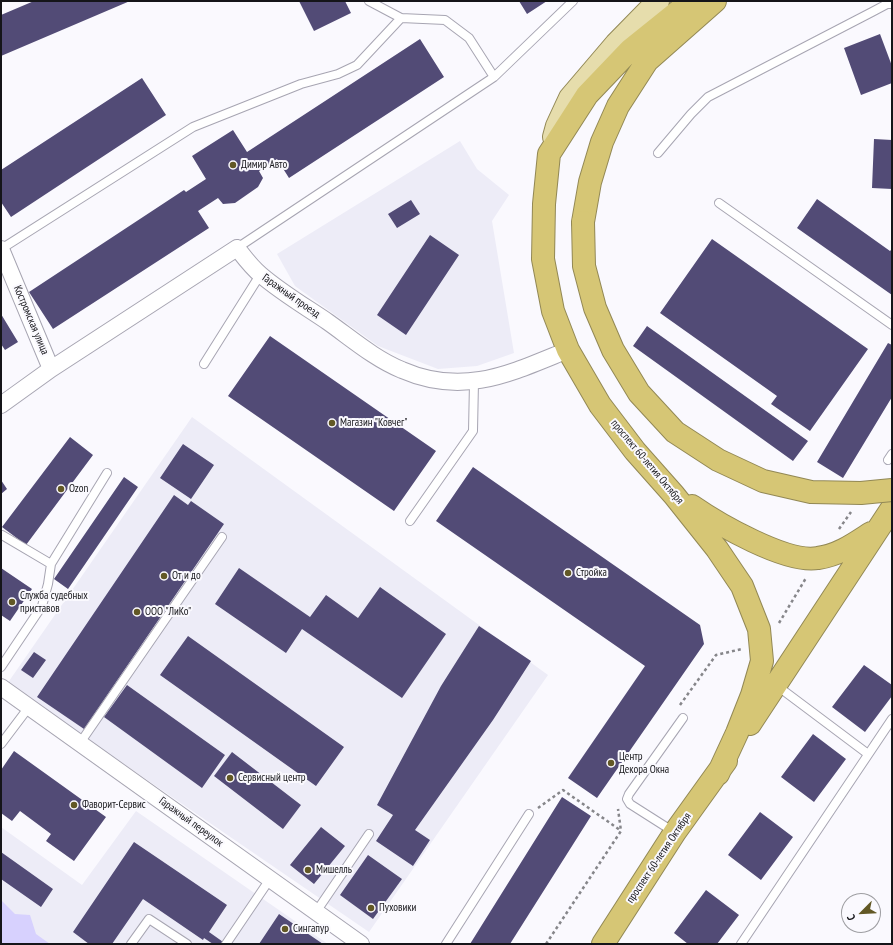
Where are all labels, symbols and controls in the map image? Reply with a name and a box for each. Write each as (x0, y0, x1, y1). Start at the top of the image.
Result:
place label: Димир Авто (241, 158, 287, 172)
marker: Димир Авто (228, 160, 238, 170)
street label: Гаражный проезд (259, 271, 323, 321)
street label: Костромская улица (10, 283, 52, 357)
place label: Магазин "Ковчег" (340, 416, 407, 430)
street label: проспект 60-летия Октября (608, 417, 686, 507)
marker: Магазин "Ковчег" (327, 418, 337, 428)
place label: Ozon (69, 482, 88, 496)
marker: Ozon (56, 484, 66, 494)
place label: Стройка (576, 566, 607, 580)
marker: Стройка (563, 568, 573, 578)
place label: От и до (172, 569, 201, 583)
marker: От и до (159, 571, 169, 581)
place label: Служба судебных приставов (20, 589, 88, 615)
marker: Служба судебных приставов (7, 597, 17, 607)
place label: ООО "ЛиКо" (145, 605, 191, 619)
marker: ООО "ЛиКо" (132, 607, 142, 617)
place label: Центр Декора Окна (619, 750, 669, 776)
marker: Центр Декора Окна (606, 758, 616, 768)
place label: Сервисный центр (238, 771, 306, 785)
marker: Сервисный центр (225, 773, 235, 783)
street label: Гаражный переулок (156, 794, 226, 850)
place label: Фаворит-Сервис (82, 798, 146, 812)
marker: Фаворит-Сервис (69, 800, 79, 810)
street label: проспект 60-летия Октября (624, 810, 694, 906)
place label: Мишелль (316, 863, 352, 877)
marker: Мишелль (303, 865, 313, 875)
north arrow (841, 893, 881, 933)
place label: Пуховики (379, 901, 416, 915)
marker: Пуховики (366, 903, 376, 913)
text: С (844, 912, 858, 923)
place label: Сингапур (293, 922, 329, 936)
marker: Сингапур (280, 924, 290, 934)

